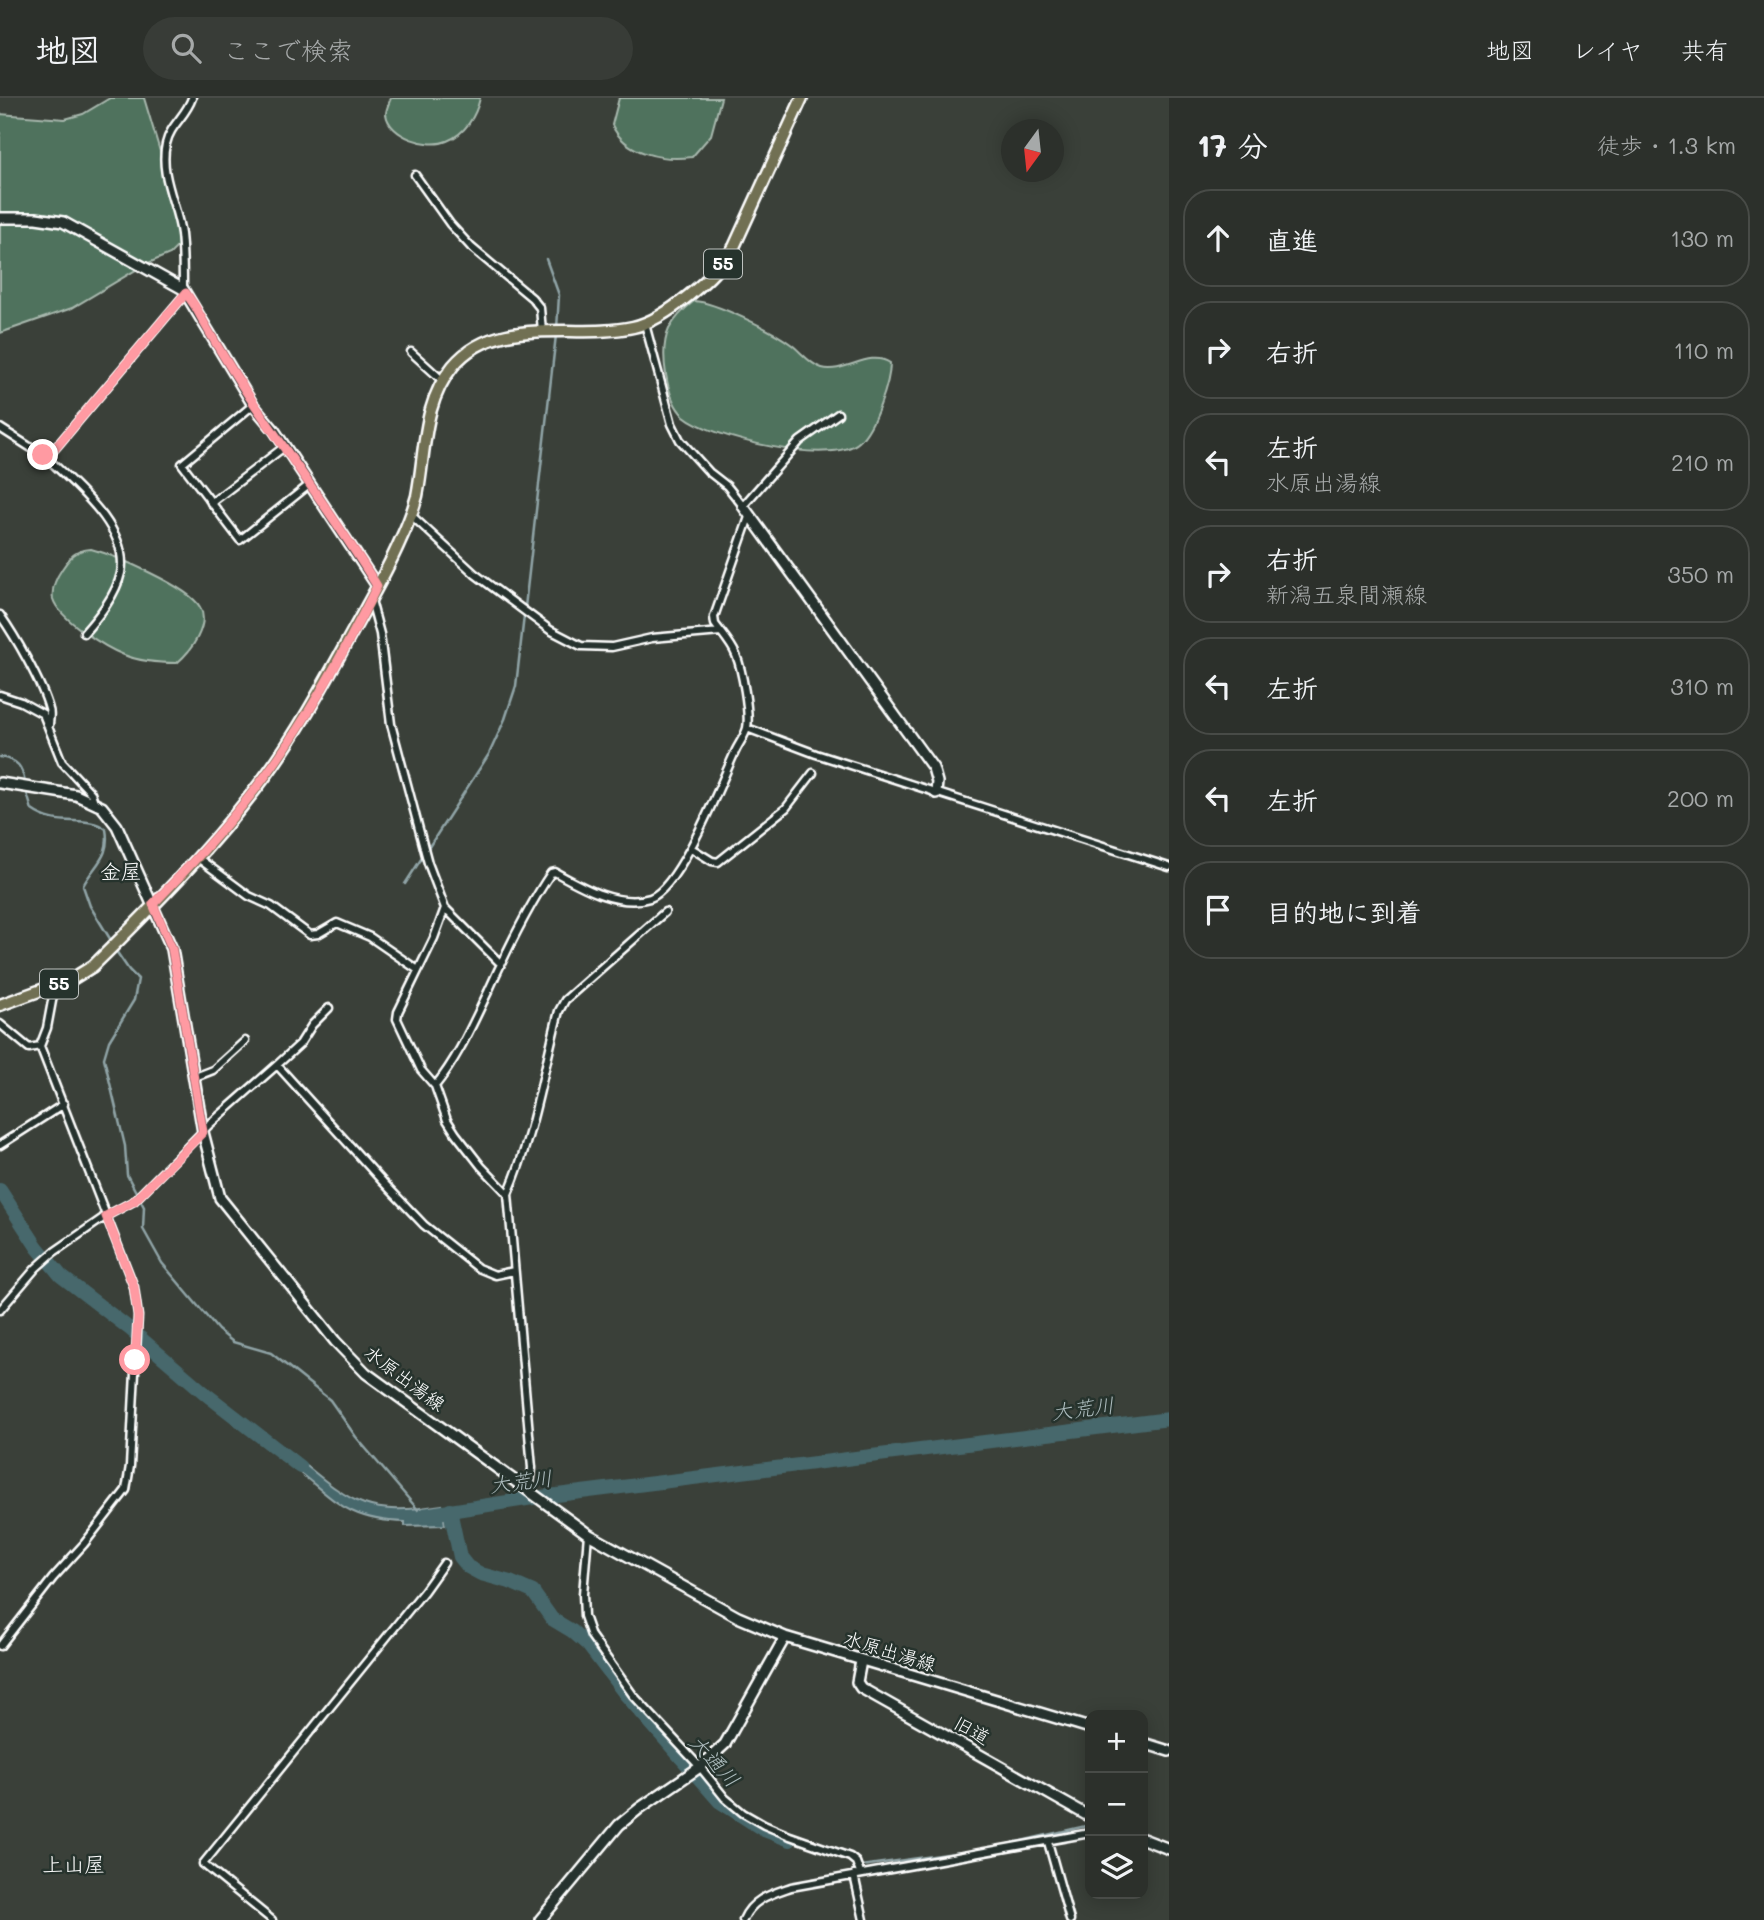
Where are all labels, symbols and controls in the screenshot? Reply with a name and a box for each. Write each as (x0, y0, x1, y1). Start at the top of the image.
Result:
search box (143, 17, 633, 80)
text: 地図 (35, 27, 101, 70)
icon: search (167, 29, 205, 67)
text: ここで検索 (223, 33, 353, 67)
text: 地図 (1486, 34, 1534, 65)
text: レイヤ (1572, 34, 1643, 65)
text: 共有 (1681, 34, 1729, 65)
north arrow (1001, 119, 1064, 182)
text: 17 分 (1197, 125, 1268, 165)
text: 徒歩 · 1.3 km (1597, 130, 1736, 160)
icon: ahead (1199, 219, 1237, 257)
text: 直進 (1266, 223, 1318, 257)
text: 130 m (1670, 223, 1734, 253)
road number: 55 (704, 250, 742, 279)
icon: right (1199, 331, 1237, 369)
text: 右折 (1266, 335, 1318, 369)
text: 110 m (1674, 335, 1734, 365)
text: 左折 (1266, 430, 1318, 464)
route end (27, 439, 58, 470)
icon: left (1199, 443, 1237, 481)
text: 210 m (1671, 447, 1734, 477)
text: 水原出湯線 (1266, 467, 1381, 497)
text: 右折 (1266, 542, 1318, 576)
icon: right (1199, 555, 1237, 593)
text: 350 m (1667, 559, 1734, 589)
text: 新潟五泉間瀬線 (1266, 579, 1427, 609)
icon: left (1199, 667, 1237, 705)
text: 左折 (1266, 671, 1318, 705)
text: 310 m (1670, 671, 1734, 701)
icon: left (1199, 779, 1237, 817)
text: 左折 (1266, 783, 1318, 817)
text: 200 m (1667, 783, 1734, 813)
district label: 金屋 (100, 857, 142, 884)
icon: arrive (1199, 891, 1237, 929)
text: 目的地に到着 (1266, 895, 1422, 929)
road number: 55 (40, 970, 78, 998)
street label: 水原出湯線 (360, 1339, 451, 1416)
route start (119, 1344, 150, 1375)
water label: 大荒川 (1050, 1390, 1116, 1425)
water label: 大荒川 (488, 1463, 554, 1498)
street label: 水原出湯線 (841, 1625, 939, 1676)
street label: 旧道 (950, 1709, 995, 1750)
map controls (1085, 1710, 1148, 1899)
button: + (1085, 1710, 1148, 1773)
water label: 大通川 (684, 1728, 746, 1792)
button: − (1085, 1773, 1148, 1836)
button: layers (1085, 1836, 1148, 1899)
district label: 上山屋 (43, 1850, 106, 1877)

